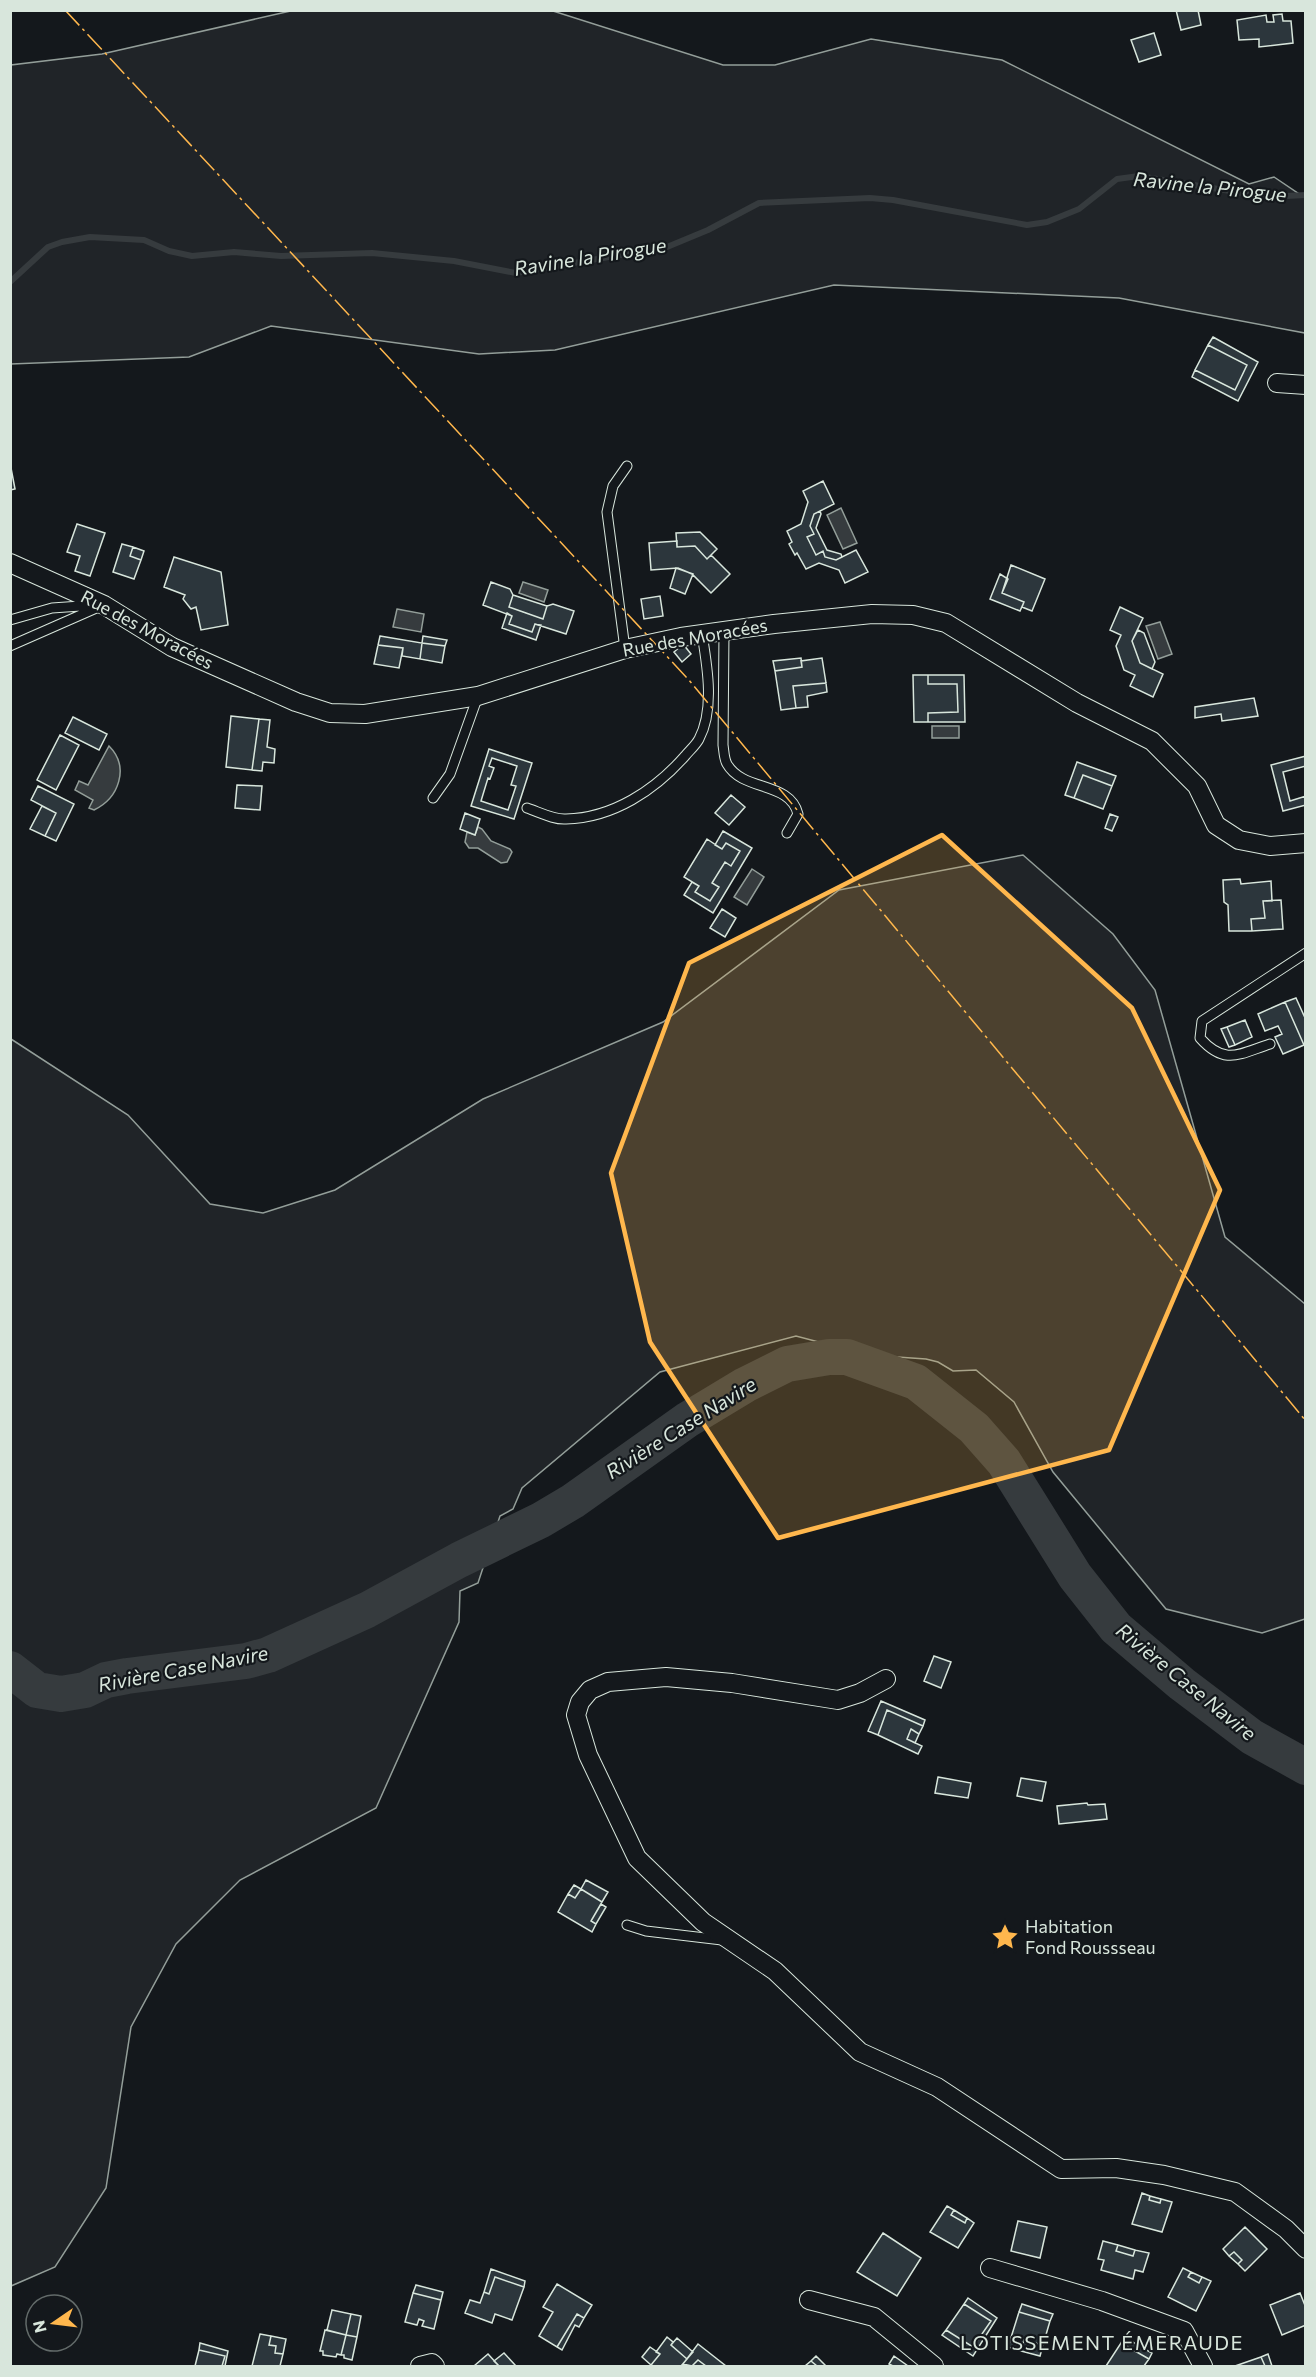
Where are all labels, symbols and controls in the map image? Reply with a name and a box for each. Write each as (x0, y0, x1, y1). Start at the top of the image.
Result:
water label: Ravine la Pirogue (1132, 166, 1288, 206)
water label: Ravine la Pirogue (512, 232, 668, 280)
street label: Rue des Moracées (77, 585, 218, 673)
street label: Rue des Moracées (621, 613, 769, 661)
water label: Rivière Case Navire (601, 1371, 761, 1483)
water label: Rivière Case Navire (1112, 1618, 1262, 1745)
water label: Rivière Case Navire (96, 1640, 270, 1696)
place label: Habitation Fond Roussseau (1025, 1915, 1156, 1958)
place icon: Habitation Fond Roussseau (990, 1922, 1020, 1952)
north arrow (24, 2293, 84, 2353)
text: N (28, 2319, 50, 2335)
district label: LOTISSEMENT ÉMERAUDE (960, 2330, 1244, 2354)

